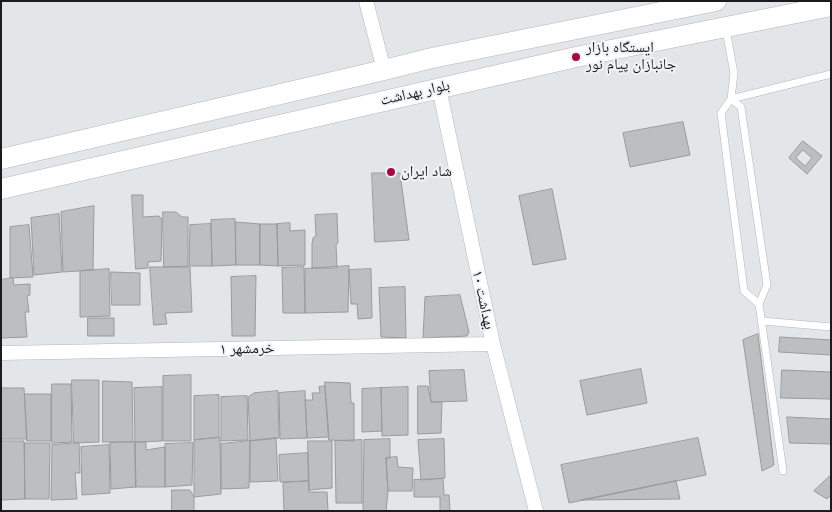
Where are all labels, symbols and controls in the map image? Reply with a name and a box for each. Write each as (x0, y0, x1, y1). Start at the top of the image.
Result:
place label: ایستگاه بازار جانبازان پیام نور (586, 39, 676, 74)
marker: ایستگاه بازار جانبازان پیام نور (570, 51, 582, 63)
street label: بلوار بهداشت (379, 76, 451, 110)
place label: شاد ایران (401, 163, 452, 181)
marker: شاد ایران (385, 166, 397, 178)
street label: بهداشت ۱۰ (468, 269, 498, 331)
street label: خرمشهر ۱ (219, 340, 275, 358)

